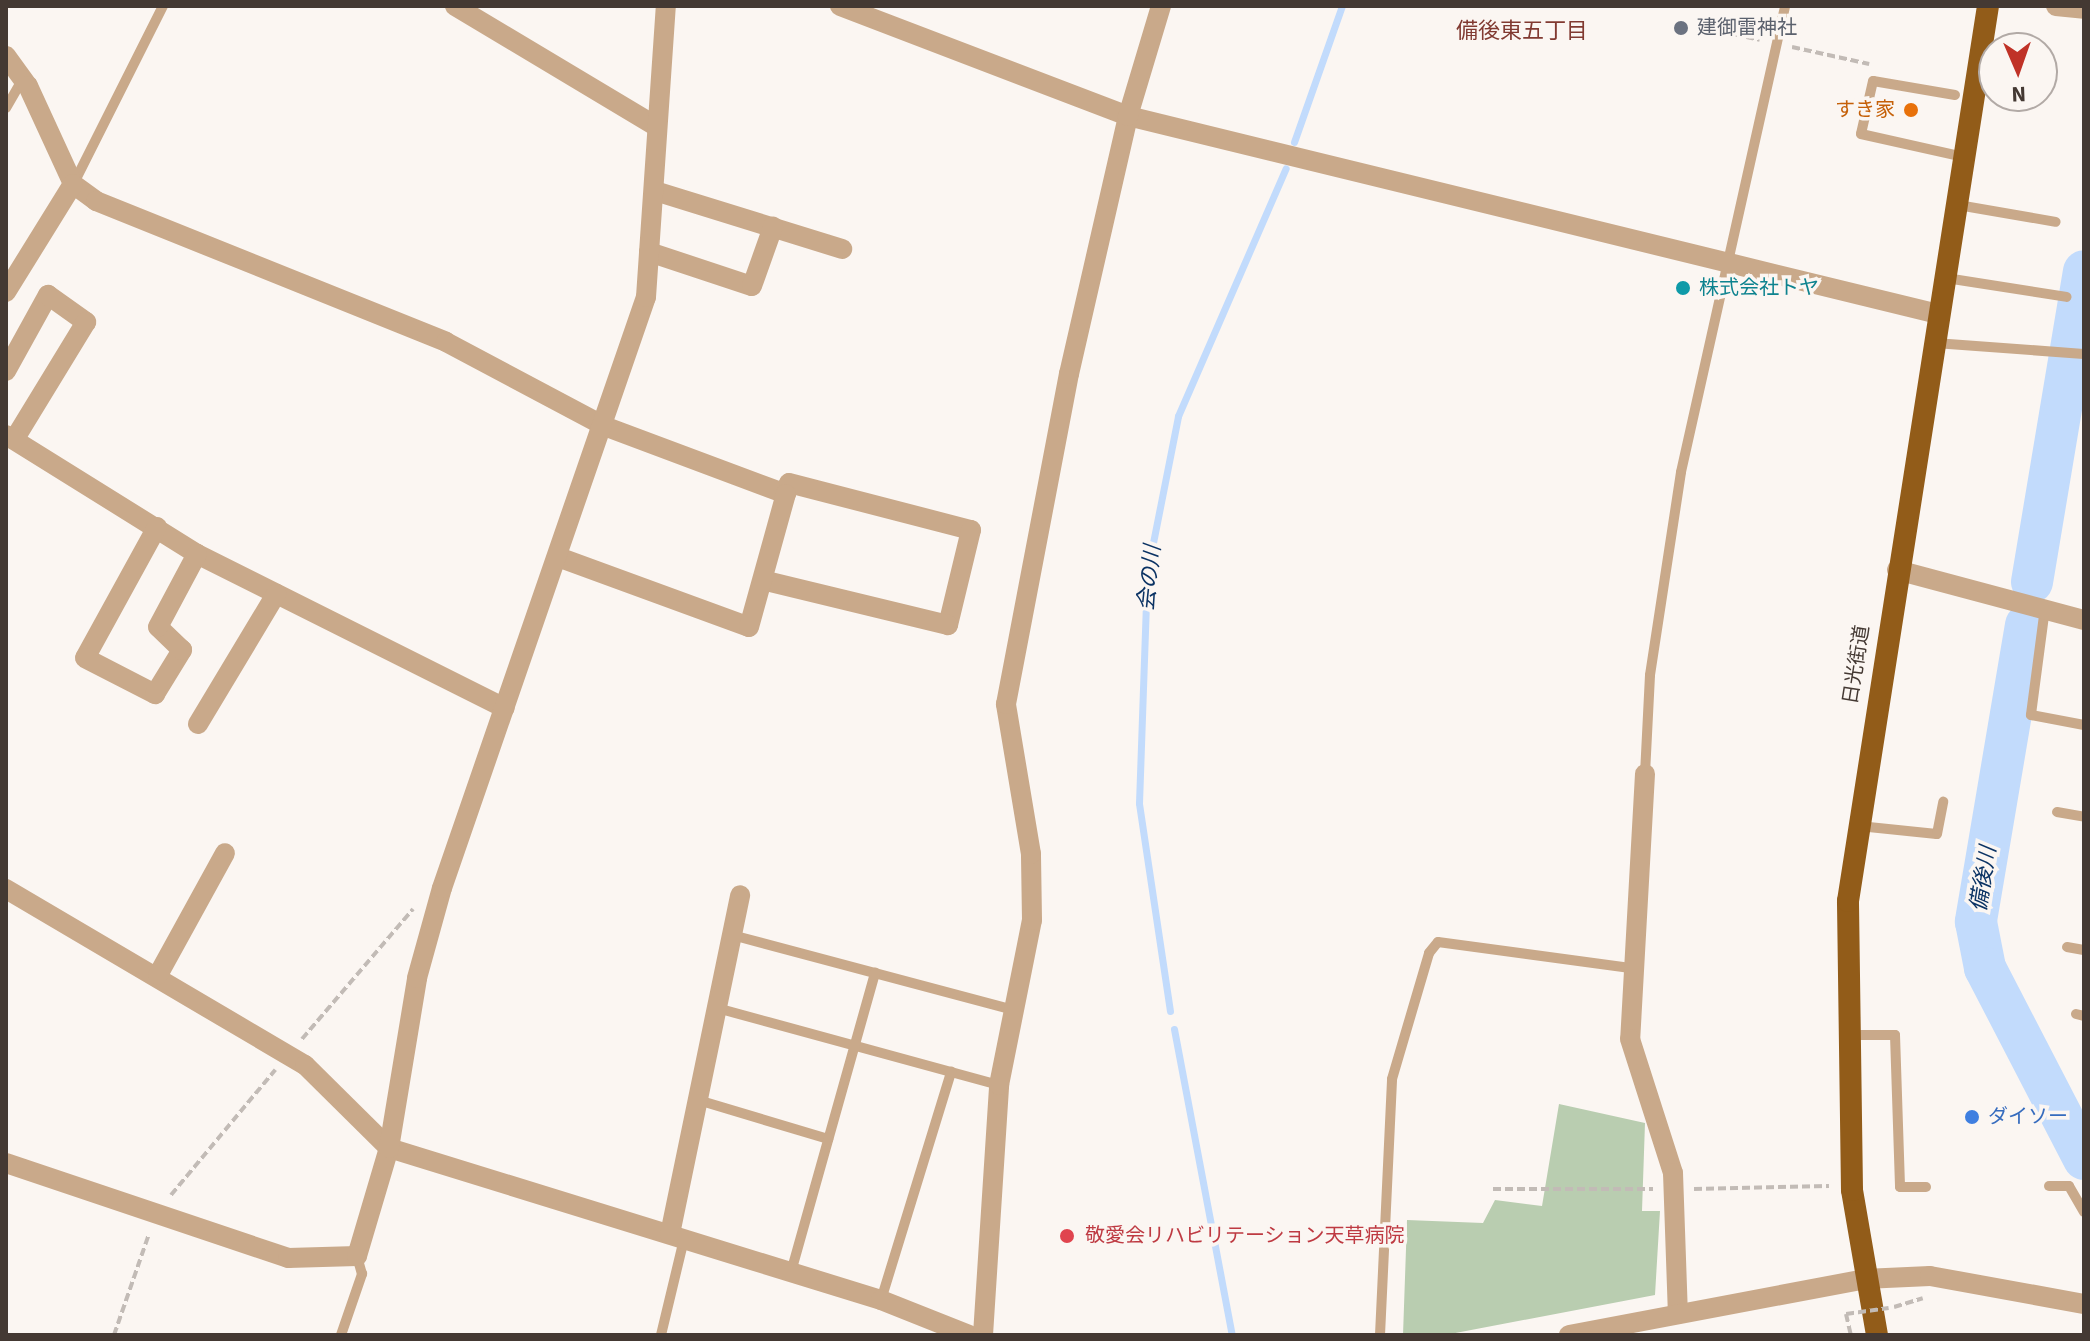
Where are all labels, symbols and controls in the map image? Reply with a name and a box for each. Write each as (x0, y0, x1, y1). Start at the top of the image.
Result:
place label: 建御雷神社 (1697, 16, 1797, 40)
district label: 備後東五丁目 (1456, 19, 1588, 45)
marker: 建御雷神社 (1672, 19, 1690, 37)
north arrow (1978, 32, 2058, 112)
text: N (2011, 78, 2027, 110)
place label: すき家 (1835, 98, 1895, 122)
marker: すき家 (1902, 101, 1920, 119)
place label: 株式会社トヤ (1699, 276, 1819, 300)
marker: 株式会社トヤ (1674, 279, 1692, 297)
water label: 会の川 (1133, 544, 1167, 612)
street label: 日光街道 (1839, 624, 1875, 706)
water label: 備後川 (1966, 844, 2002, 914)
place label: ダイソー (1988, 1105, 2068, 1129)
marker: ダイソー (1963, 1108, 1981, 1126)
place label: 敬愛会リハビリテーション天草病院 (1085, 1224, 1405, 1248)
marker: 敬愛会リハビリテーション天草病院 (1056, 1225, 1078, 1247)

